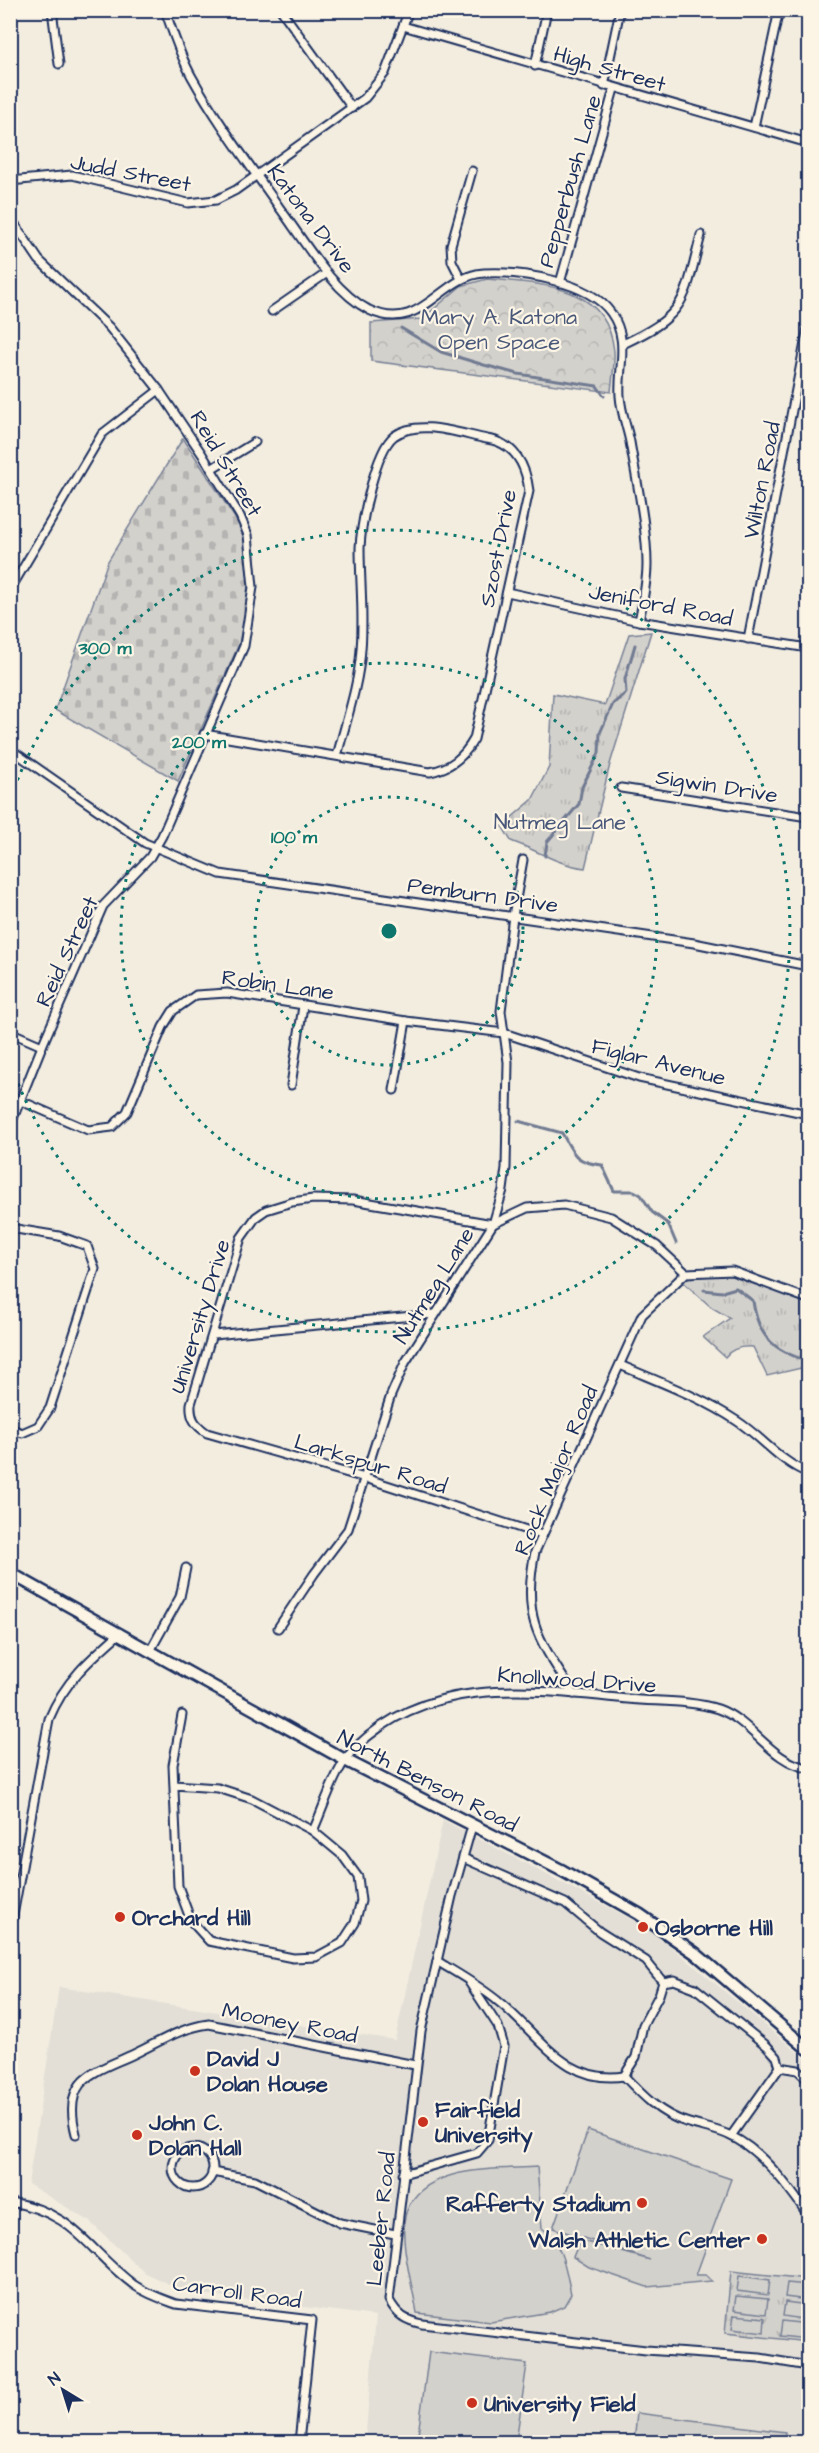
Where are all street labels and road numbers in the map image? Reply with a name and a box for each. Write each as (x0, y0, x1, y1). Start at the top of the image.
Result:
street label: High Street (549, 39, 669, 101)
street label: Pepperbush Lane (531, 91, 610, 271)
street label: Judd Street (68, 147, 194, 200)
street label: Katona Drive (259, 158, 362, 280)
street label: Reid Street (182, 405, 270, 523)
street label: Wilton Road (736, 419, 789, 542)
street label: Szost Drive (472, 487, 525, 610)
street label: Jeniford Road (586, 576, 735, 635)
street label: Sigwin Drive (654, 762, 780, 812)
street label: Pemburn Drive (406, 870, 560, 921)
street label: Reid Street (28, 891, 107, 1012)
street label: Robin Lane (220, 962, 336, 1009)
street label: Figlar Avenue (588, 1031, 729, 1095)
street label: Nutmeg Lane (386, 1221, 483, 1351)
street label: University Drive (162, 1236, 240, 1397)
street label: Rock Major Road (507, 1381, 606, 1560)
street label: Larkspur Road (290, 1427, 451, 1502)
street label: Knollwood Drive (496, 1659, 658, 1702)
street label: North Benson Road (332, 1722, 523, 1840)
street label: Mooney Road (219, 1995, 360, 2053)
street label: Leeber Road (359, 2151, 404, 2288)
street label: Carroll Road (170, 2268, 303, 2317)

